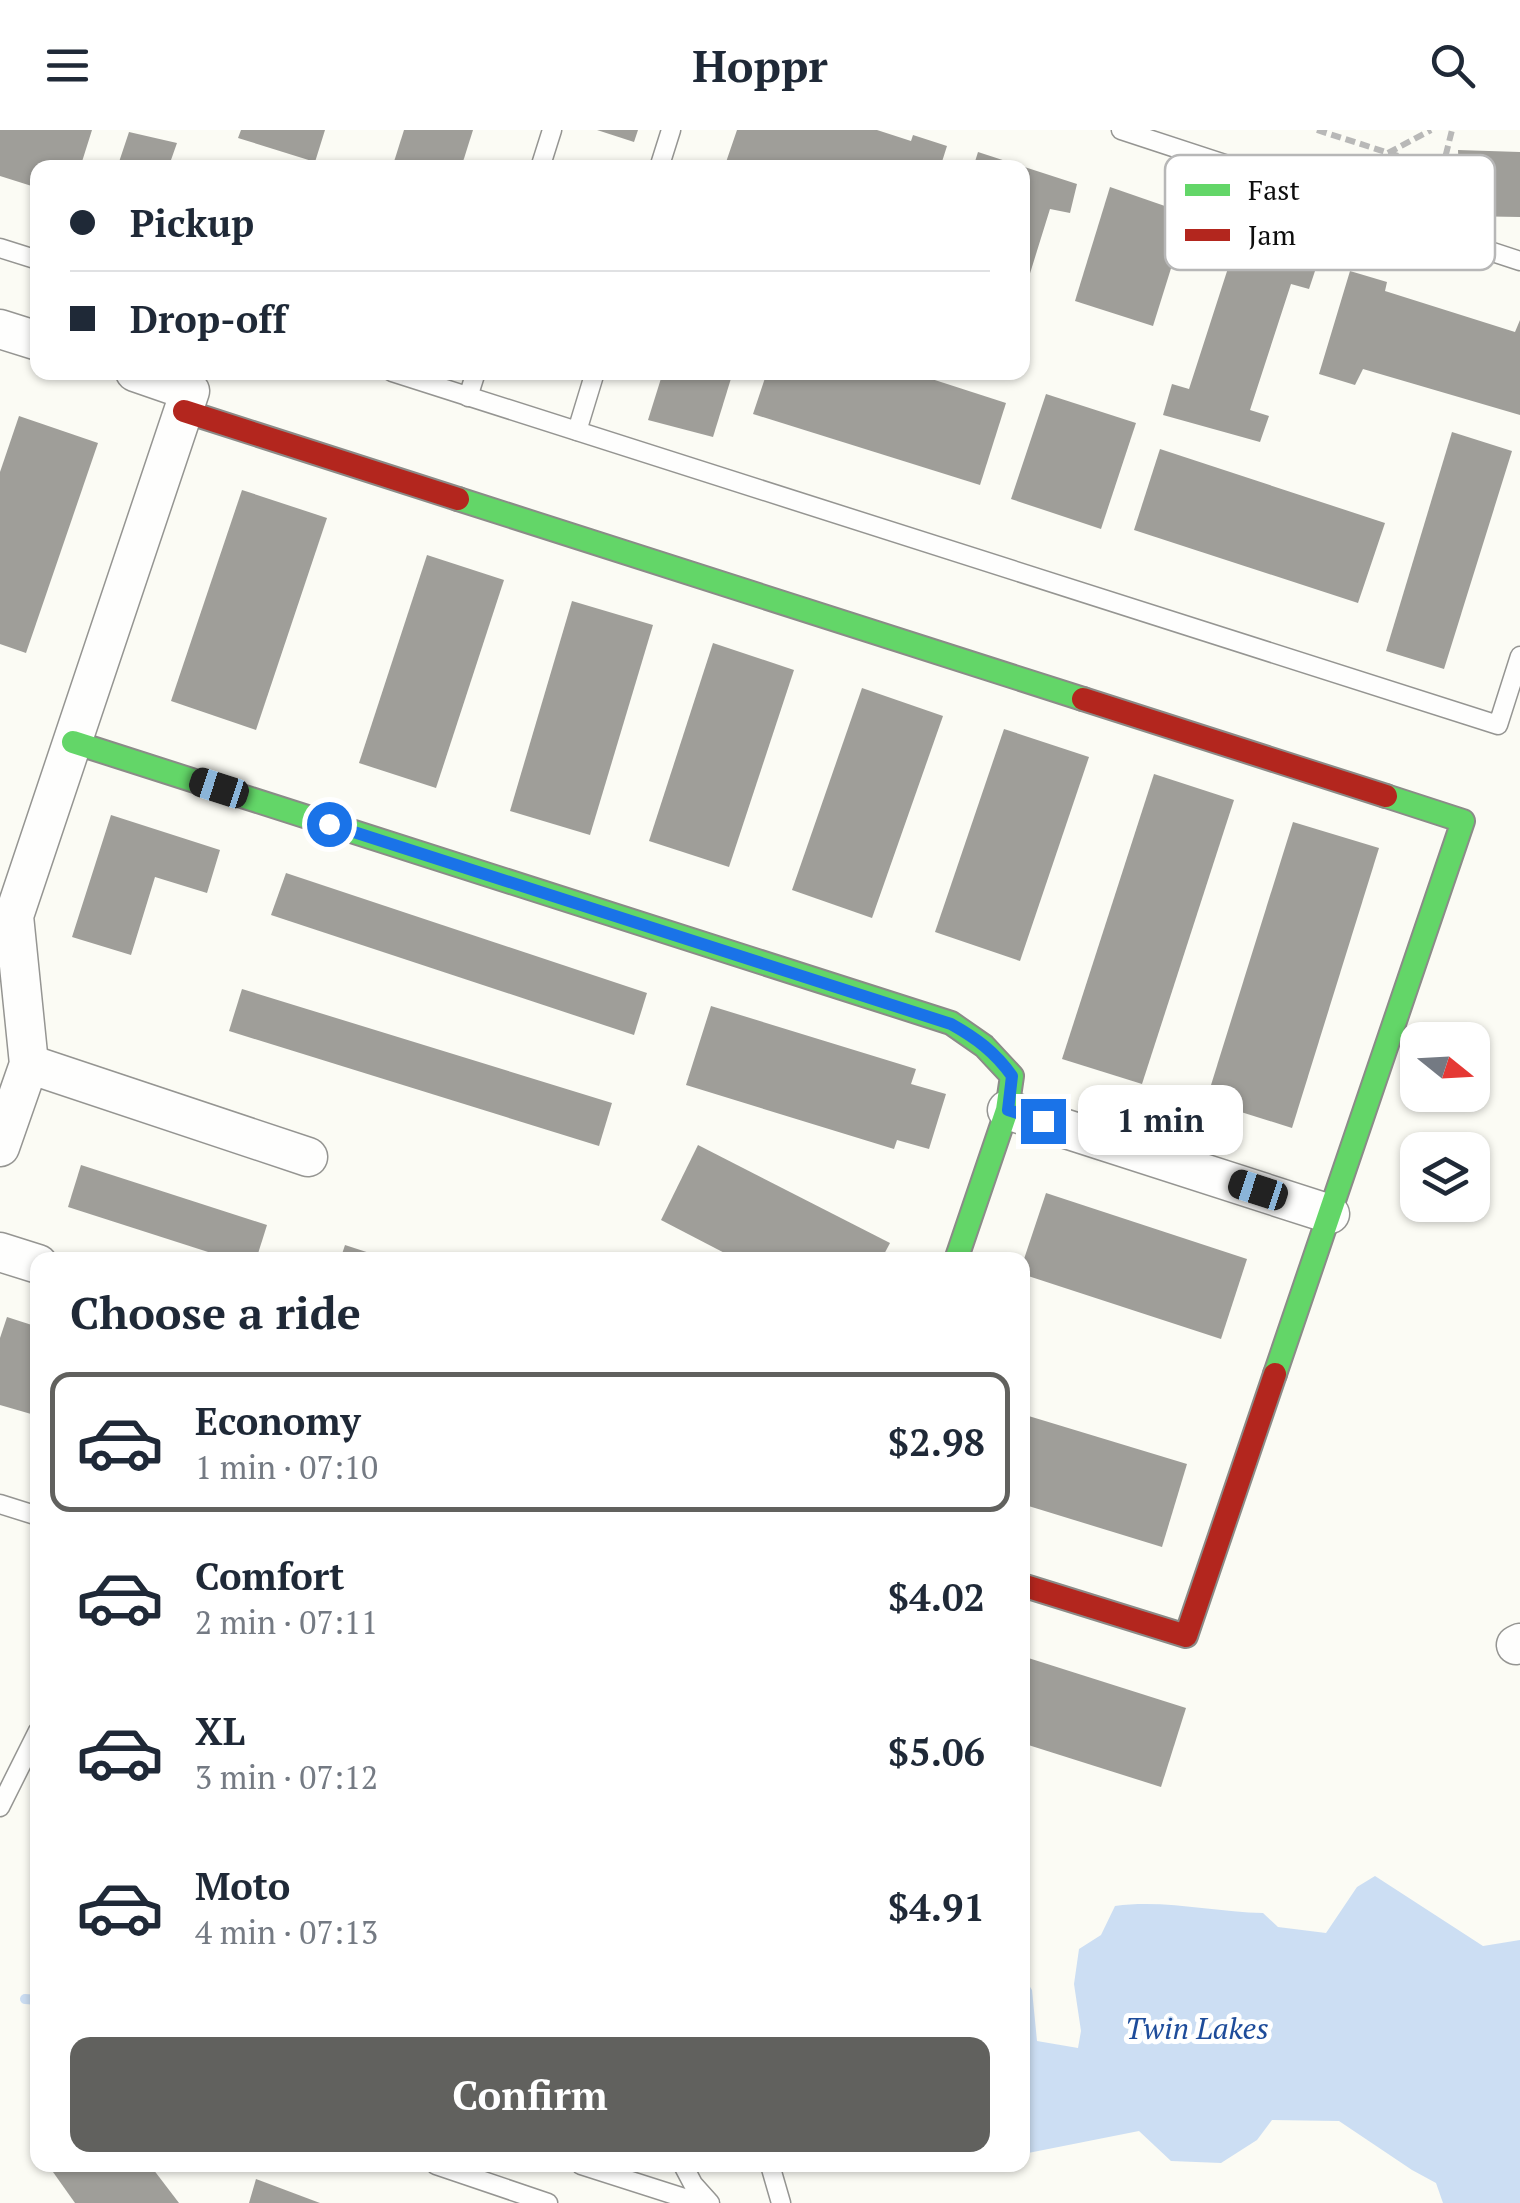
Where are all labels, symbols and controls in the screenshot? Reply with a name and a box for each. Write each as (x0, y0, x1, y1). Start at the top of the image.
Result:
text: Hoppr (692, 35, 828, 95)
icon: menu (40, 38, 95, 93)
icon: search (1425, 38, 1480, 93)
legend (1165, 155, 1495, 270)
text: Fast (1248, 171, 1300, 208)
text: Pickup (130, 198, 254, 248)
text: Jam (1248, 216, 1296, 253)
text: Drop-off (130, 294, 287, 344)
car (186, 764, 252, 812)
route start (307, 802, 352, 847)
north arrow (1400, 1022, 1490, 1112)
map controls (1400, 1022, 1490, 1222)
callout: 1 min (1078, 1086, 1243, 1156)
route end (1021, 1099, 1066, 1144)
text: 1 min (1117, 1099, 1204, 1141)
button: layers (1400, 1132, 1490, 1222)
car (1225, 1166, 1291, 1214)
text: Choose a ride (70, 1282, 361, 1342)
text: Economy (195, 1396, 361, 1446)
icon: car (75, 1397, 165, 1487)
text: $2.98 (888, 1417, 985, 1467)
text: 1 min · 07:10 (195, 1446, 378, 1488)
text: Comfort (195, 1551, 344, 1601)
icon: car (75, 1552, 165, 1642)
text: $4.02 (888, 1572, 985, 1622)
text: 2 min · 07:11 (195, 1601, 378, 1643)
text: XL (195, 1706, 245, 1756)
icon: car (75, 1707, 165, 1797)
text: $5.06 (888, 1727, 985, 1777)
text: 3 min · 07:12 (195, 1756, 378, 1798)
text: Moto (195, 1861, 290, 1911)
icon: car (75, 1862, 165, 1952)
text: $4.91 (888, 1882, 985, 1932)
text: 4 min · 07:13 (195, 1911, 378, 1953)
water label: Twin Lakes (1125, 2008, 1269, 2048)
button: Confirm (70, 2037, 990, 2152)

